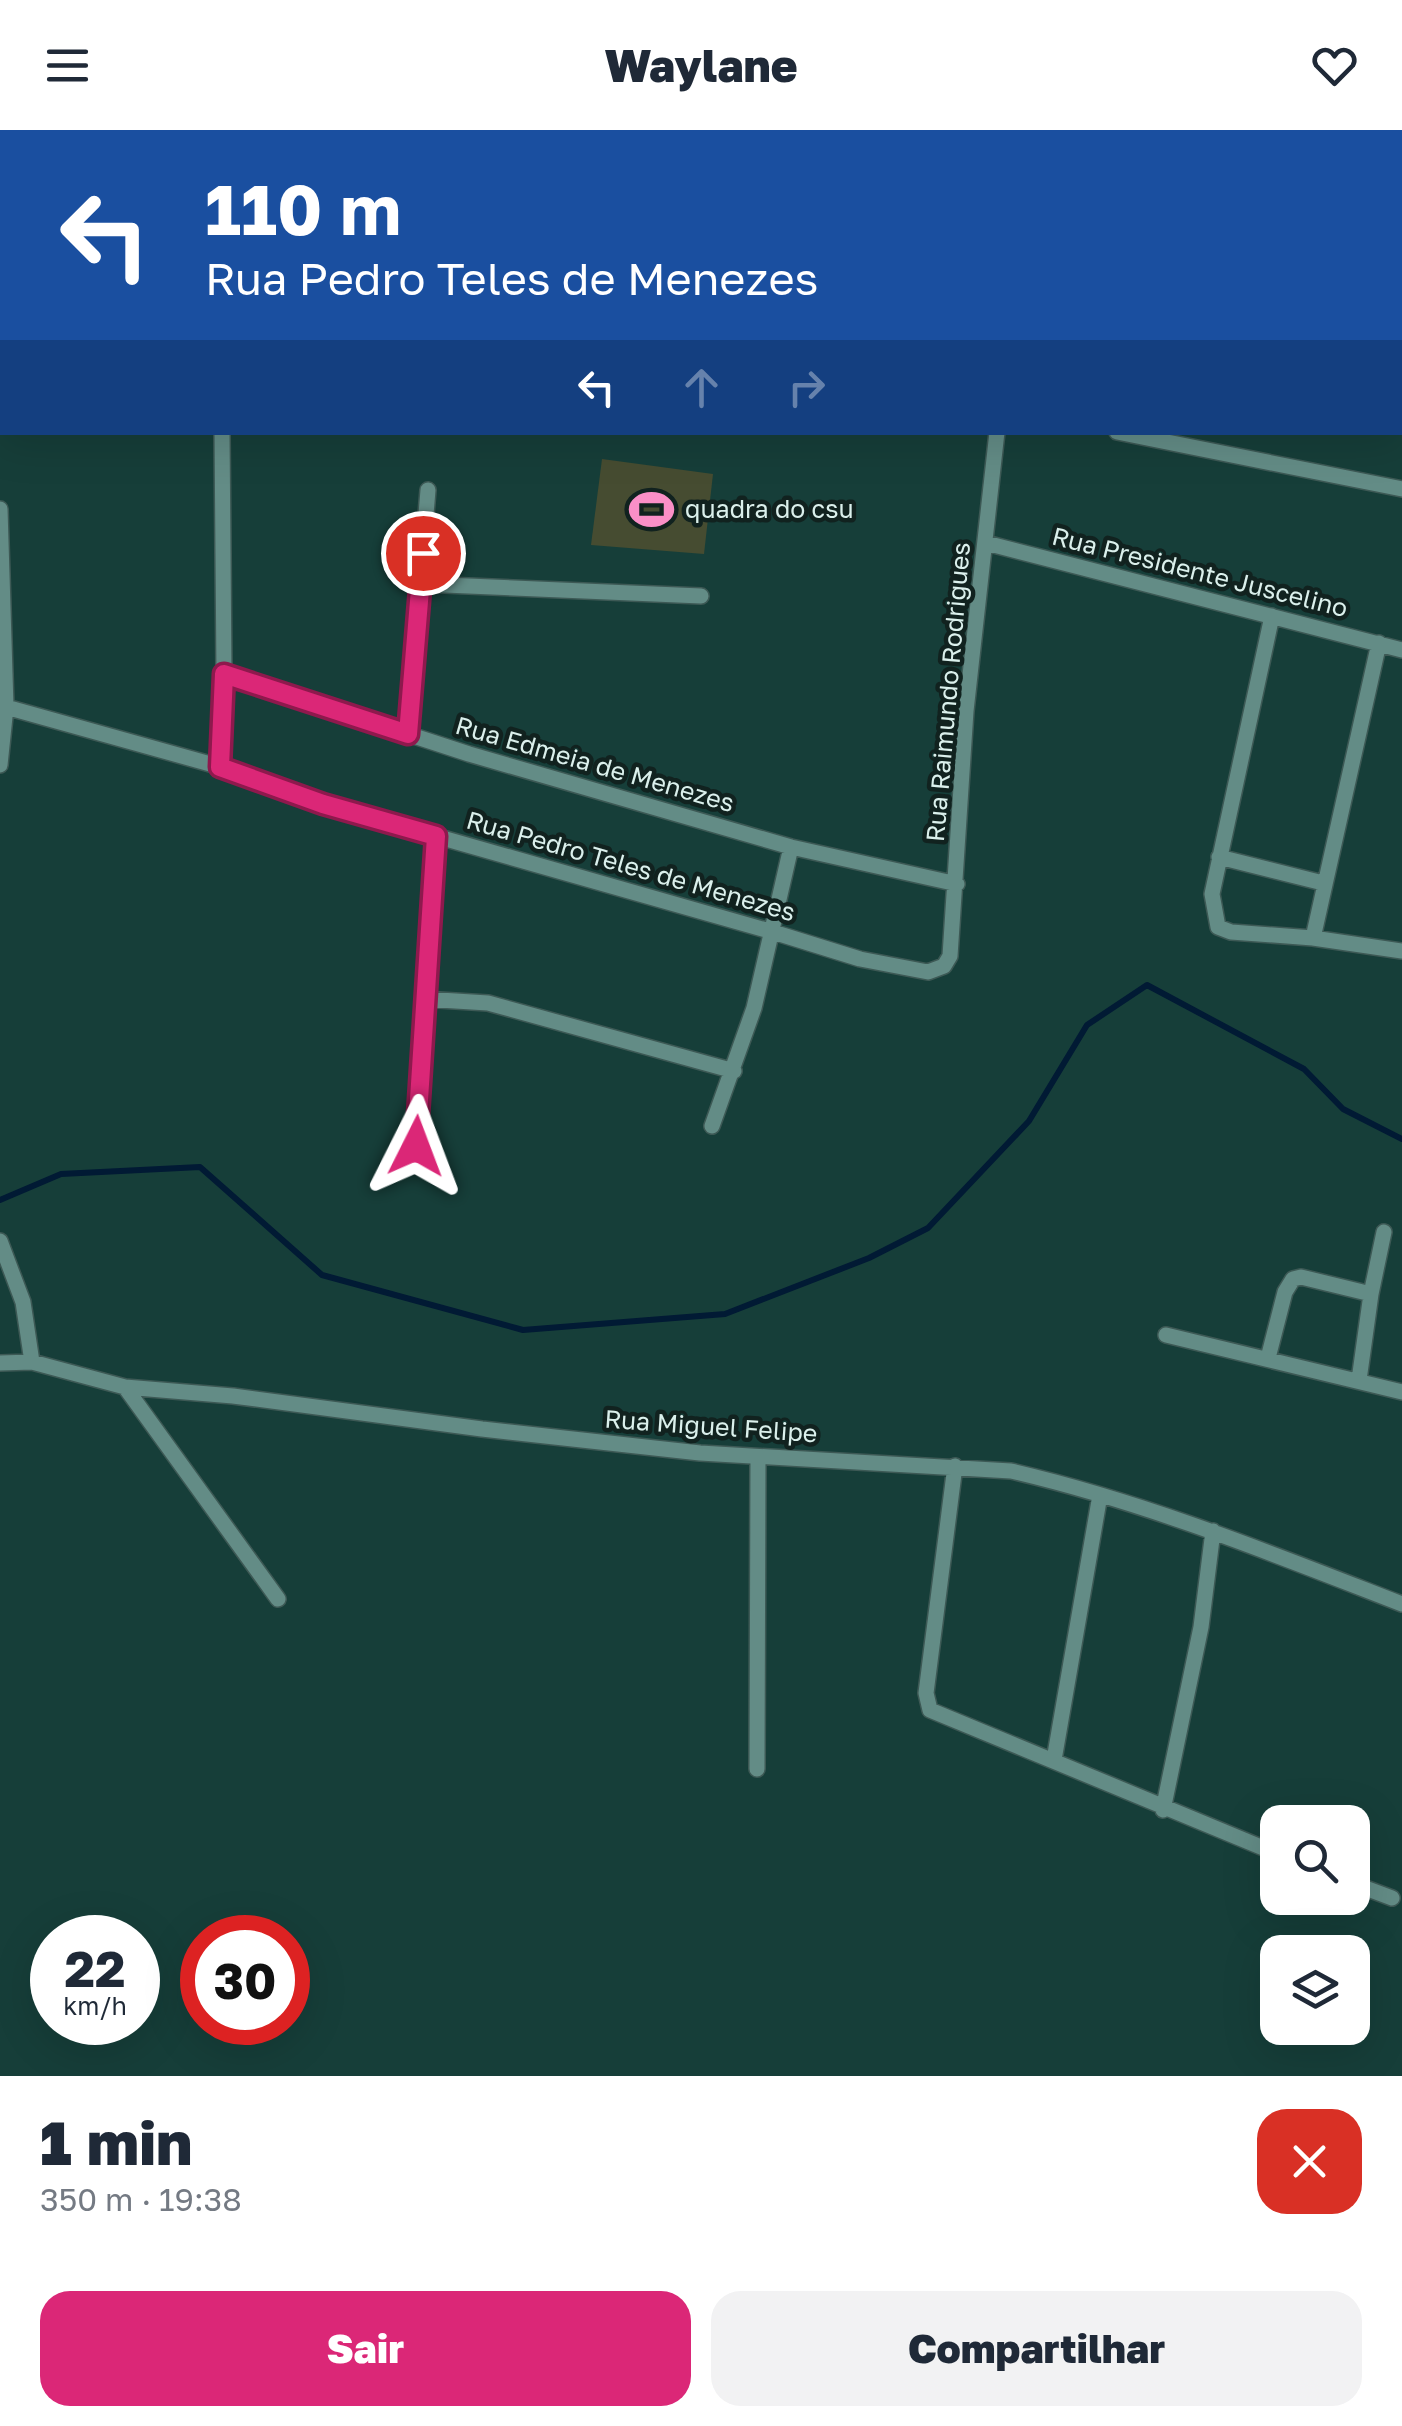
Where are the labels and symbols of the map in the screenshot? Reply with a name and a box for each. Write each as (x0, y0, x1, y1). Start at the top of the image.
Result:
sports icon: quadra do csu (628, 485, 676, 533)
place label: quadra do csu (685, 493, 854, 524)
pin (381, 511, 466, 596)
street label: Rua Presidente Juscelino (1049, 520, 1351, 623)
street label: Rua Raimundo Rodrigues (919, 541, 976, 843)
street label: Rua Edmeia de Menezes (452, 709, 738, 818)
street label: Rua Pedro Teles de Menezes (463, 804, 799, 927)
position arrow (364, 1094, 468, 1198)
street label: Rua Miguel Felipe (604, 1403, 818, 1448)
speed limit sign: 30 (180, 1915, 310, 2045)

